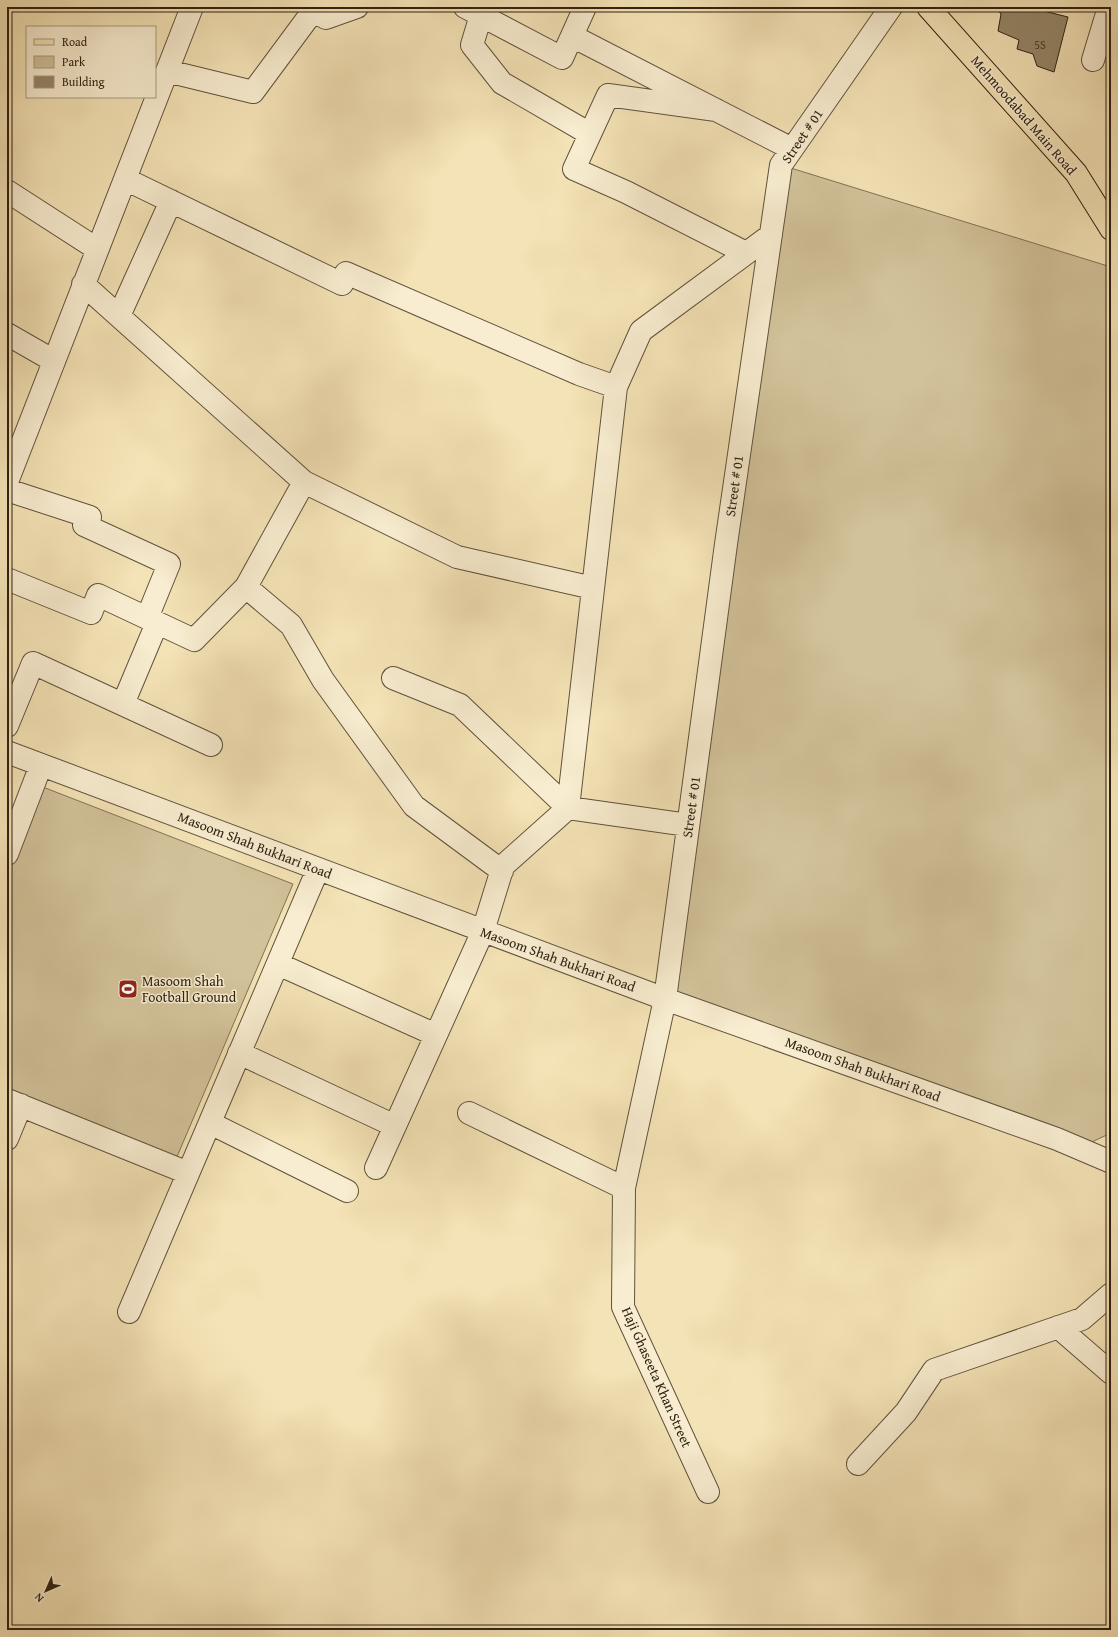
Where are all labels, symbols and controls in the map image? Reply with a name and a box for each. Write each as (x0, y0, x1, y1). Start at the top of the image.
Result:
legend (26, 26, 156, 98)
text: Road (62, 33, 88, 50)
house number: 5S (1034, 36, 1046, 53)
street label: Mehmoodabad Main Road (966, 51, 1082, 179)
text: Park (62, 53, 86, 70)
text: Building (62, 73, 105, 90)
street label: Street # 01 (776, 105, 828, 167)
street label: Street # 01 (720, 454, 748, 518)
street label: Street # 01 (677, 775, 705, 839)
street label: Masoom Shah Bukhari Road (175, 806, 336, 884)
street label: Masoom Shah Bukhari Road (478, 922, 639, 997)
place label: Masoom Shah Football Ground (142, 971, 237, 1007)
sports icon: Masoom Shah Football Ground (117, 978, 139, 1000)
street label: Masoom Shah Bukhari Road (783, 1032, 944, 1107)
street label: Haji Ghaseeta Khan Street (617, 1304, 697, 1450)
north arrow (26, 1571, 66, 1611)
text: N (30, 1589, 47, 1606)

